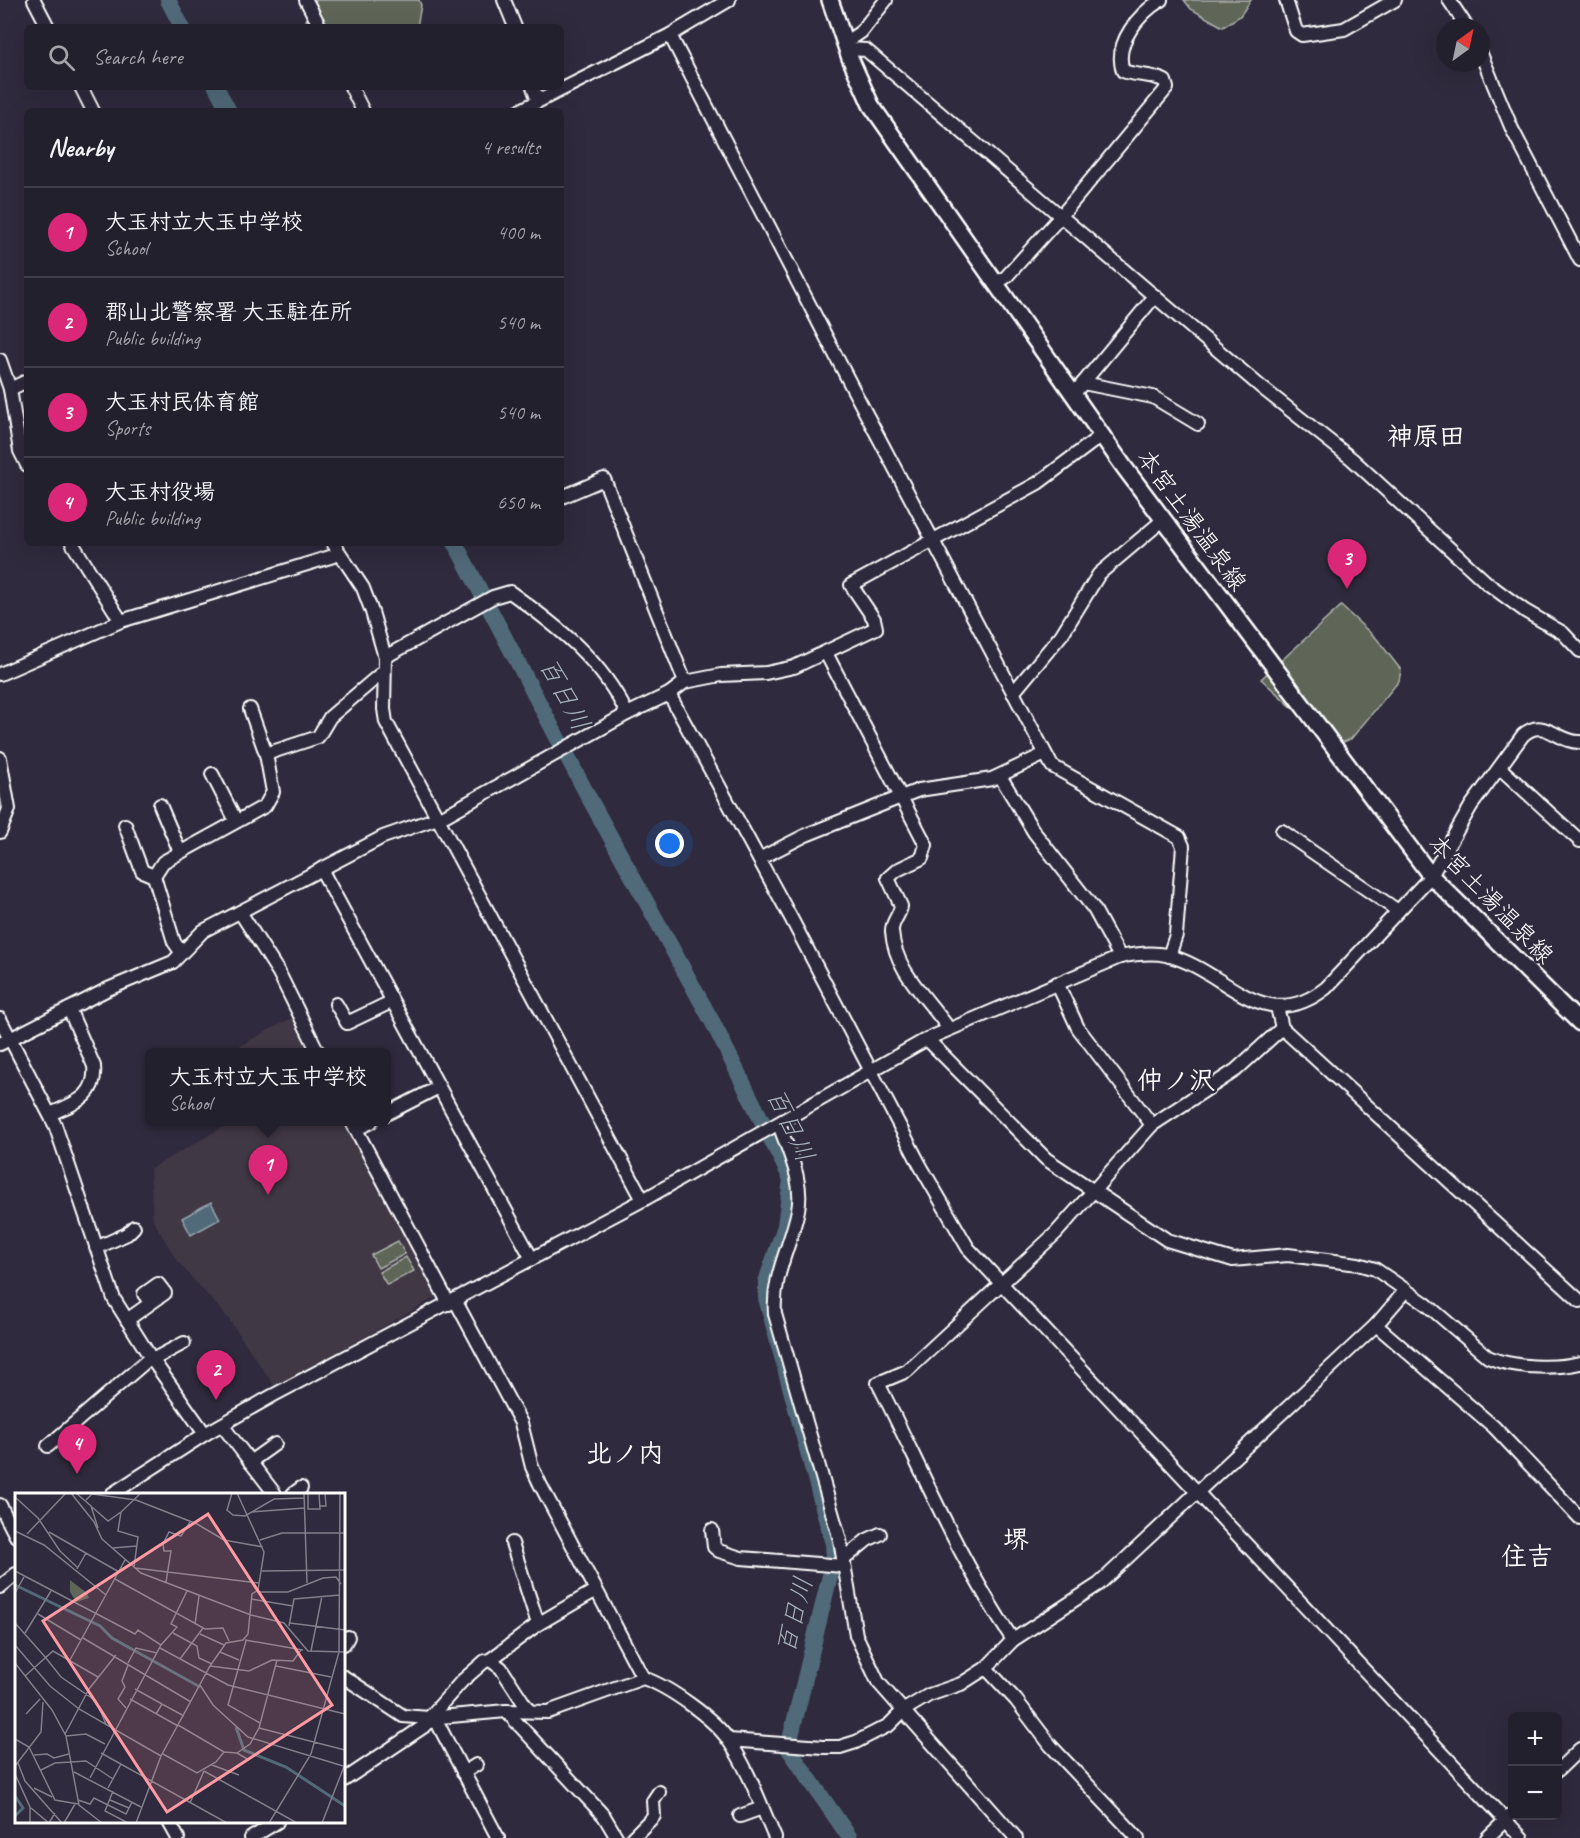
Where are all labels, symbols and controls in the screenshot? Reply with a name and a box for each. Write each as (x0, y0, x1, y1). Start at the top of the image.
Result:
north arrow (1436, 18, 1490, 72)
search box (24, 24, 564, 90)
icon: search (45, 41, 78, 74)
text: Search here (93, 43, 183, 71)
text: Nearby (48, 131, 113, 164)
text: 4 results (481, 135, 540, 160)
text: 大玉村立大玉中学校 (105, 208, 303, 236)
text: 1 (63, 220, 72, 245)
text: 400 m (497, 220, 540, 245)
text: School (105, 236, 148, 261)
text: 郡山北警察署 大玉駐在所 (105, 298, 352, 326)
text: 2 (63, 310, 72, 335)
text: 540 m (497, 310, 540, 335)
text: Public building (105, 326, 200, 351)
text: 大玉村民体育館 (105, 388, 259, 416)
text: 3 (63, 400, 72, 425)
text: 540 m (497, 400, 540, 425)
text: Sports (105, 416, 150, 441)
district label: 神原田 (1387, 420, 1465, 453)
street label: 本宮土湯温泉線 (1130, 443, 1254, 597)
text: 大玉村役場 (105, 478, 215, 506)
text: 4 (63, 490, 72, 515)
text: 650 m (497, 490, 540, 515)
text: Public building (105, 506, 200, 531)
pin: 3 (1328, 540, 1366, 589)
water label: 百日川 (532, 652, 597, 736)
street label: 本宮土湯温泉線 (1422, 828, 1560, 970)
your location (655, 829, 684, 858)
popup (145, 1048, 391, 1126)
text: 大玉村立大玉中学校 (169, 1063, 367, 1091)
district label: 仲ノ沢 (1137, 1064, 1215, 1097)
water label: 百日川 (759, 1083, 822, 1168)
text: School (169, 1091, 212, 1116)
pin: 1 (248, 1146, 288, 1195)
pin: 2 (196, 1350, 236, 1400)
pin: 4 (58, 1424, 97, 1474)
district label: 北ノ内 (586, 1437, 664, 1470)
inset map (15, 1493, 345, 1823)
district label: 堺 (1003, 1523, 1029, 1556)
district label: 住吉 (1501, 1540, 1553, 1573)
water label: 百日川 (769, 1573, 820, 1657)
map controls (1508, 1712, 1562, 1820)
button: + (1508, 1712, 1562, 1766)
button: − (1508, 1766, 1562, 1820)

